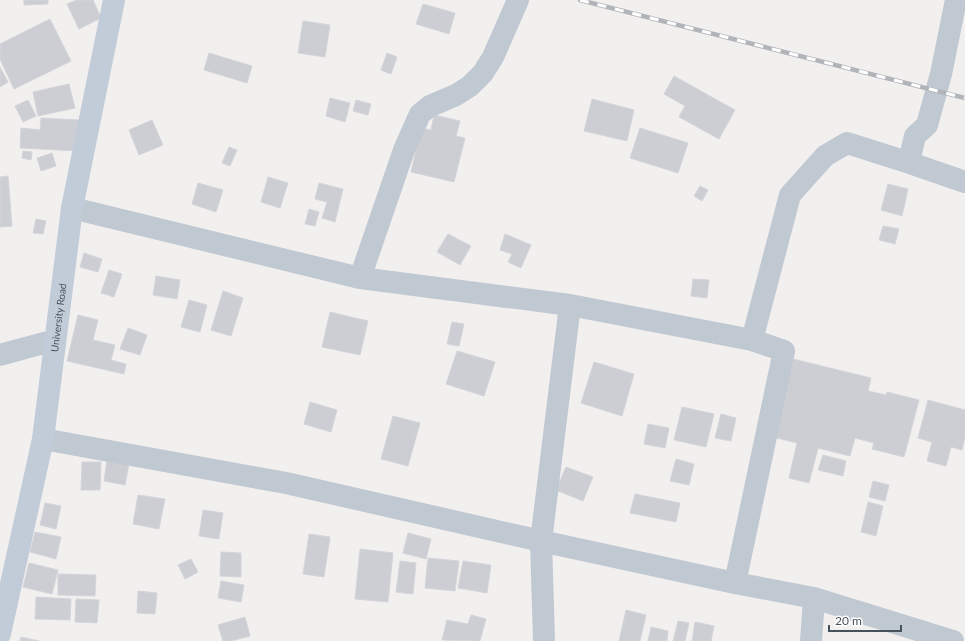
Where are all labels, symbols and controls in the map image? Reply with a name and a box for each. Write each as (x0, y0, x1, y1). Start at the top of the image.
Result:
street label: University Road (48, 283, 68, 353)
scale bar (829, 607, 901, 633)
text: 20 m (835, 613, 862, 628)

